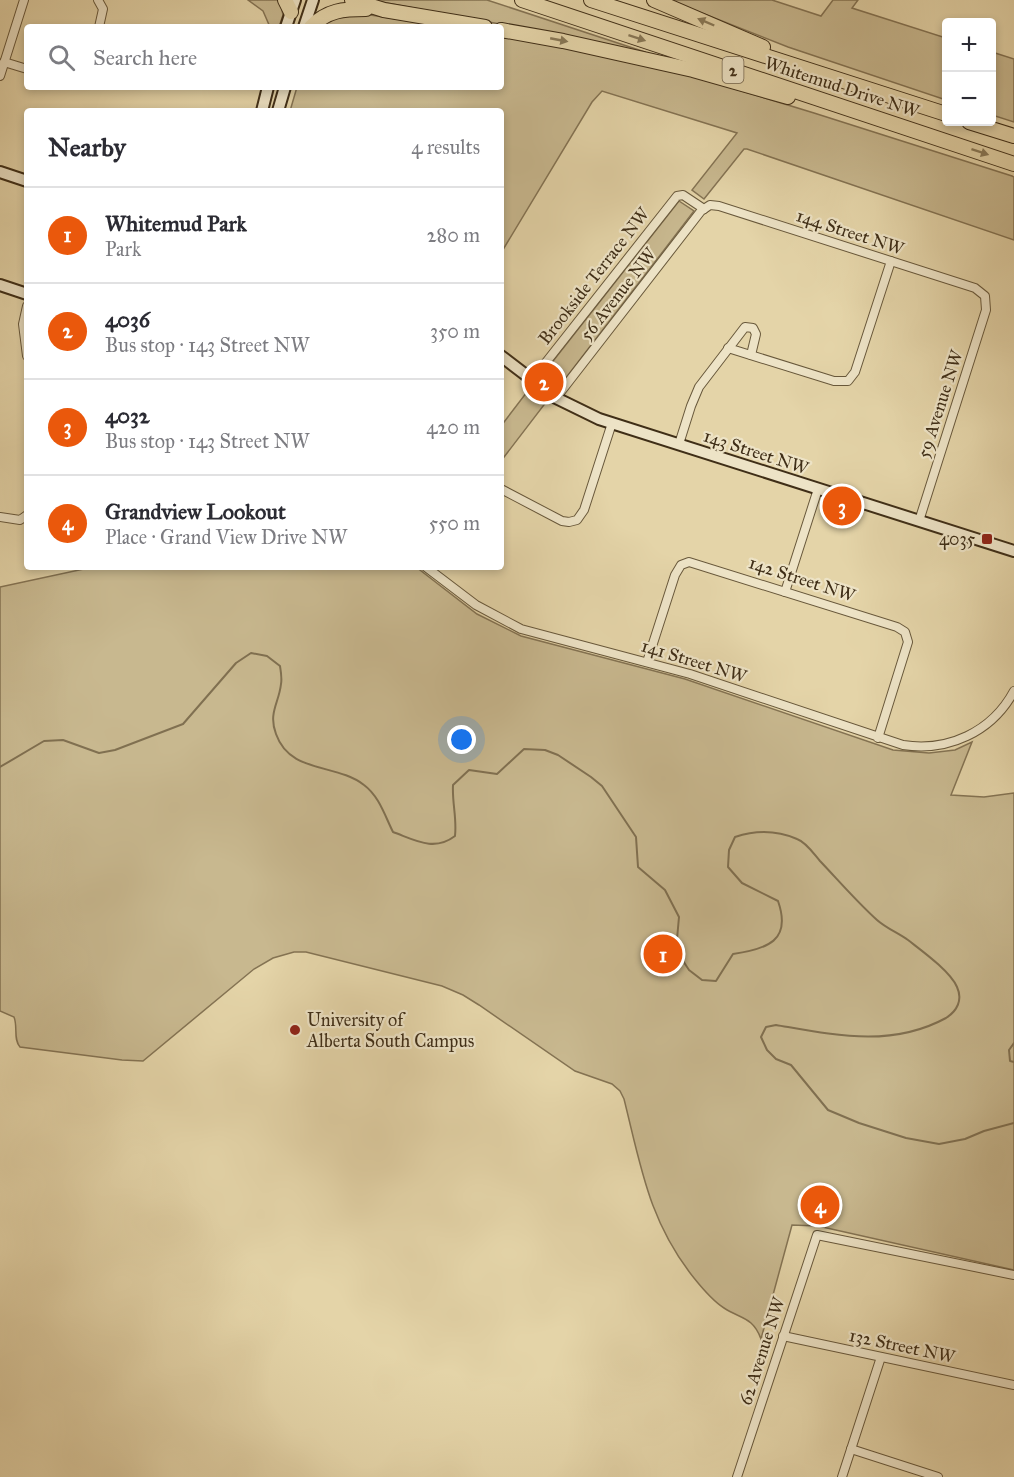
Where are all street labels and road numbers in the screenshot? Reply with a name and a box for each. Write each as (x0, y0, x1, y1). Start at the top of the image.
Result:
street label: Whitemud Drive NW (762, 52, 923, 123)
road number: 2 (722, 57, 744, 83)
street label: Brookside Terrace NW (534, 202, 655, 349)
street label: 144 Street NW (793, 204, 908, 260)
street label: 56 Avenue NW (575, 242, 662, 345)
street label: 59 Avenue NW (912, 346, 968, 461)
street label: 143 Street NW (701, 425, 812, 480)
street label: 142 Street NW (746, 551, 859, 607)
street label: 141 Street NW (639, 635, 750, 688)
street label: 62 Avenue NW (734, 1293, 790, 1408)
street label: 132 Street NW (847, 1324, 958, 1368)

